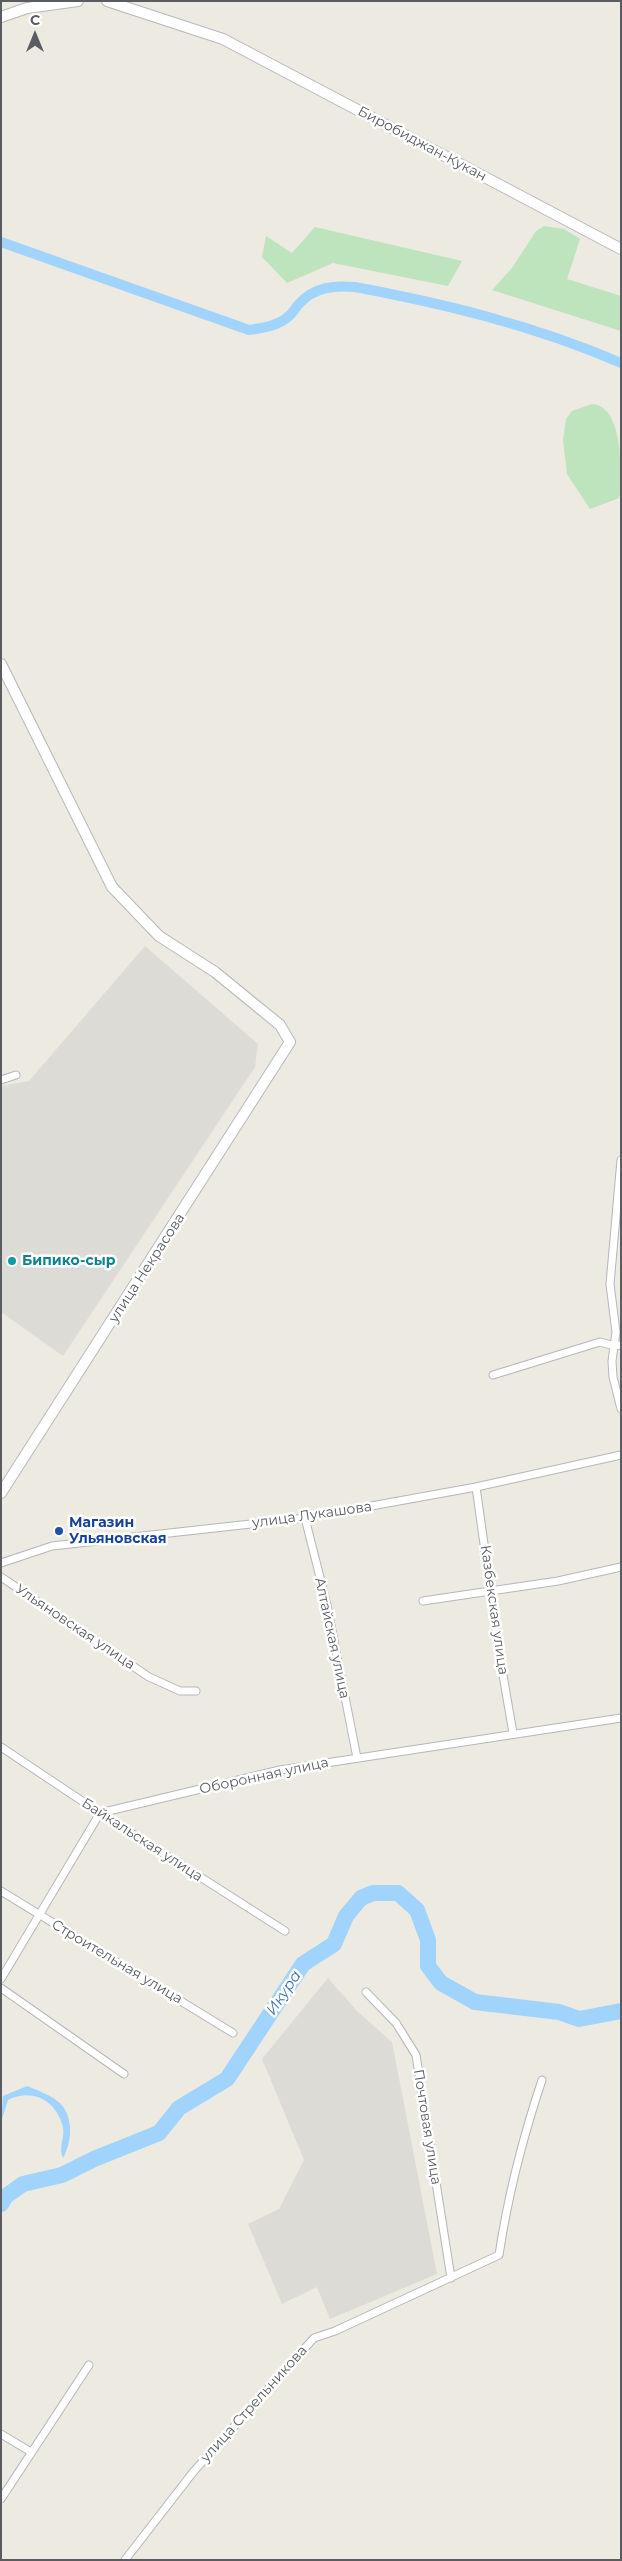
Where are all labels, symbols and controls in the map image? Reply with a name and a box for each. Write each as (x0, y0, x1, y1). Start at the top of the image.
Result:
north arrow (10, 10, 60, 60)
text: С (30, 11, 40, 29)
street label: Биробиджан-Кукан (355, 103, 489, 185)
street label: улица Некрасова (105, 1210, 189, 1326)
place label: Бипико-сыр (22, 1253, 115, 1269)
marker: Бипико-сыр (6, 1255, 18, 1267)
street label: улица Лукашова (251, 1498, 373, 1532)
place label: Магазин Ульяновская (69, 1515, 167, 1548)
marker: Магазин Ульяновская (53, 1525, 65, 1537)
street label: Казбекская улица (477, 1544, 511, 1676)
street label: Алтайская улица (311, 1576, 353, 1700)
street label: Ульяновская улица (12, 1581, 138, 1673)
street label: Оборонная улица (198, 1754, 330, 1798)
street label: Байкальская улица (78, 1795, 206, 1885)
street label: Строительная улица (49, 1916, 185, 2008)
water label: Икура (263, 1967, 305, 2019)
street label: Почтовая улица (410, 2068, 444, 2186)
street label: улица Стрельникова (197, 2342, 311, 2466)

